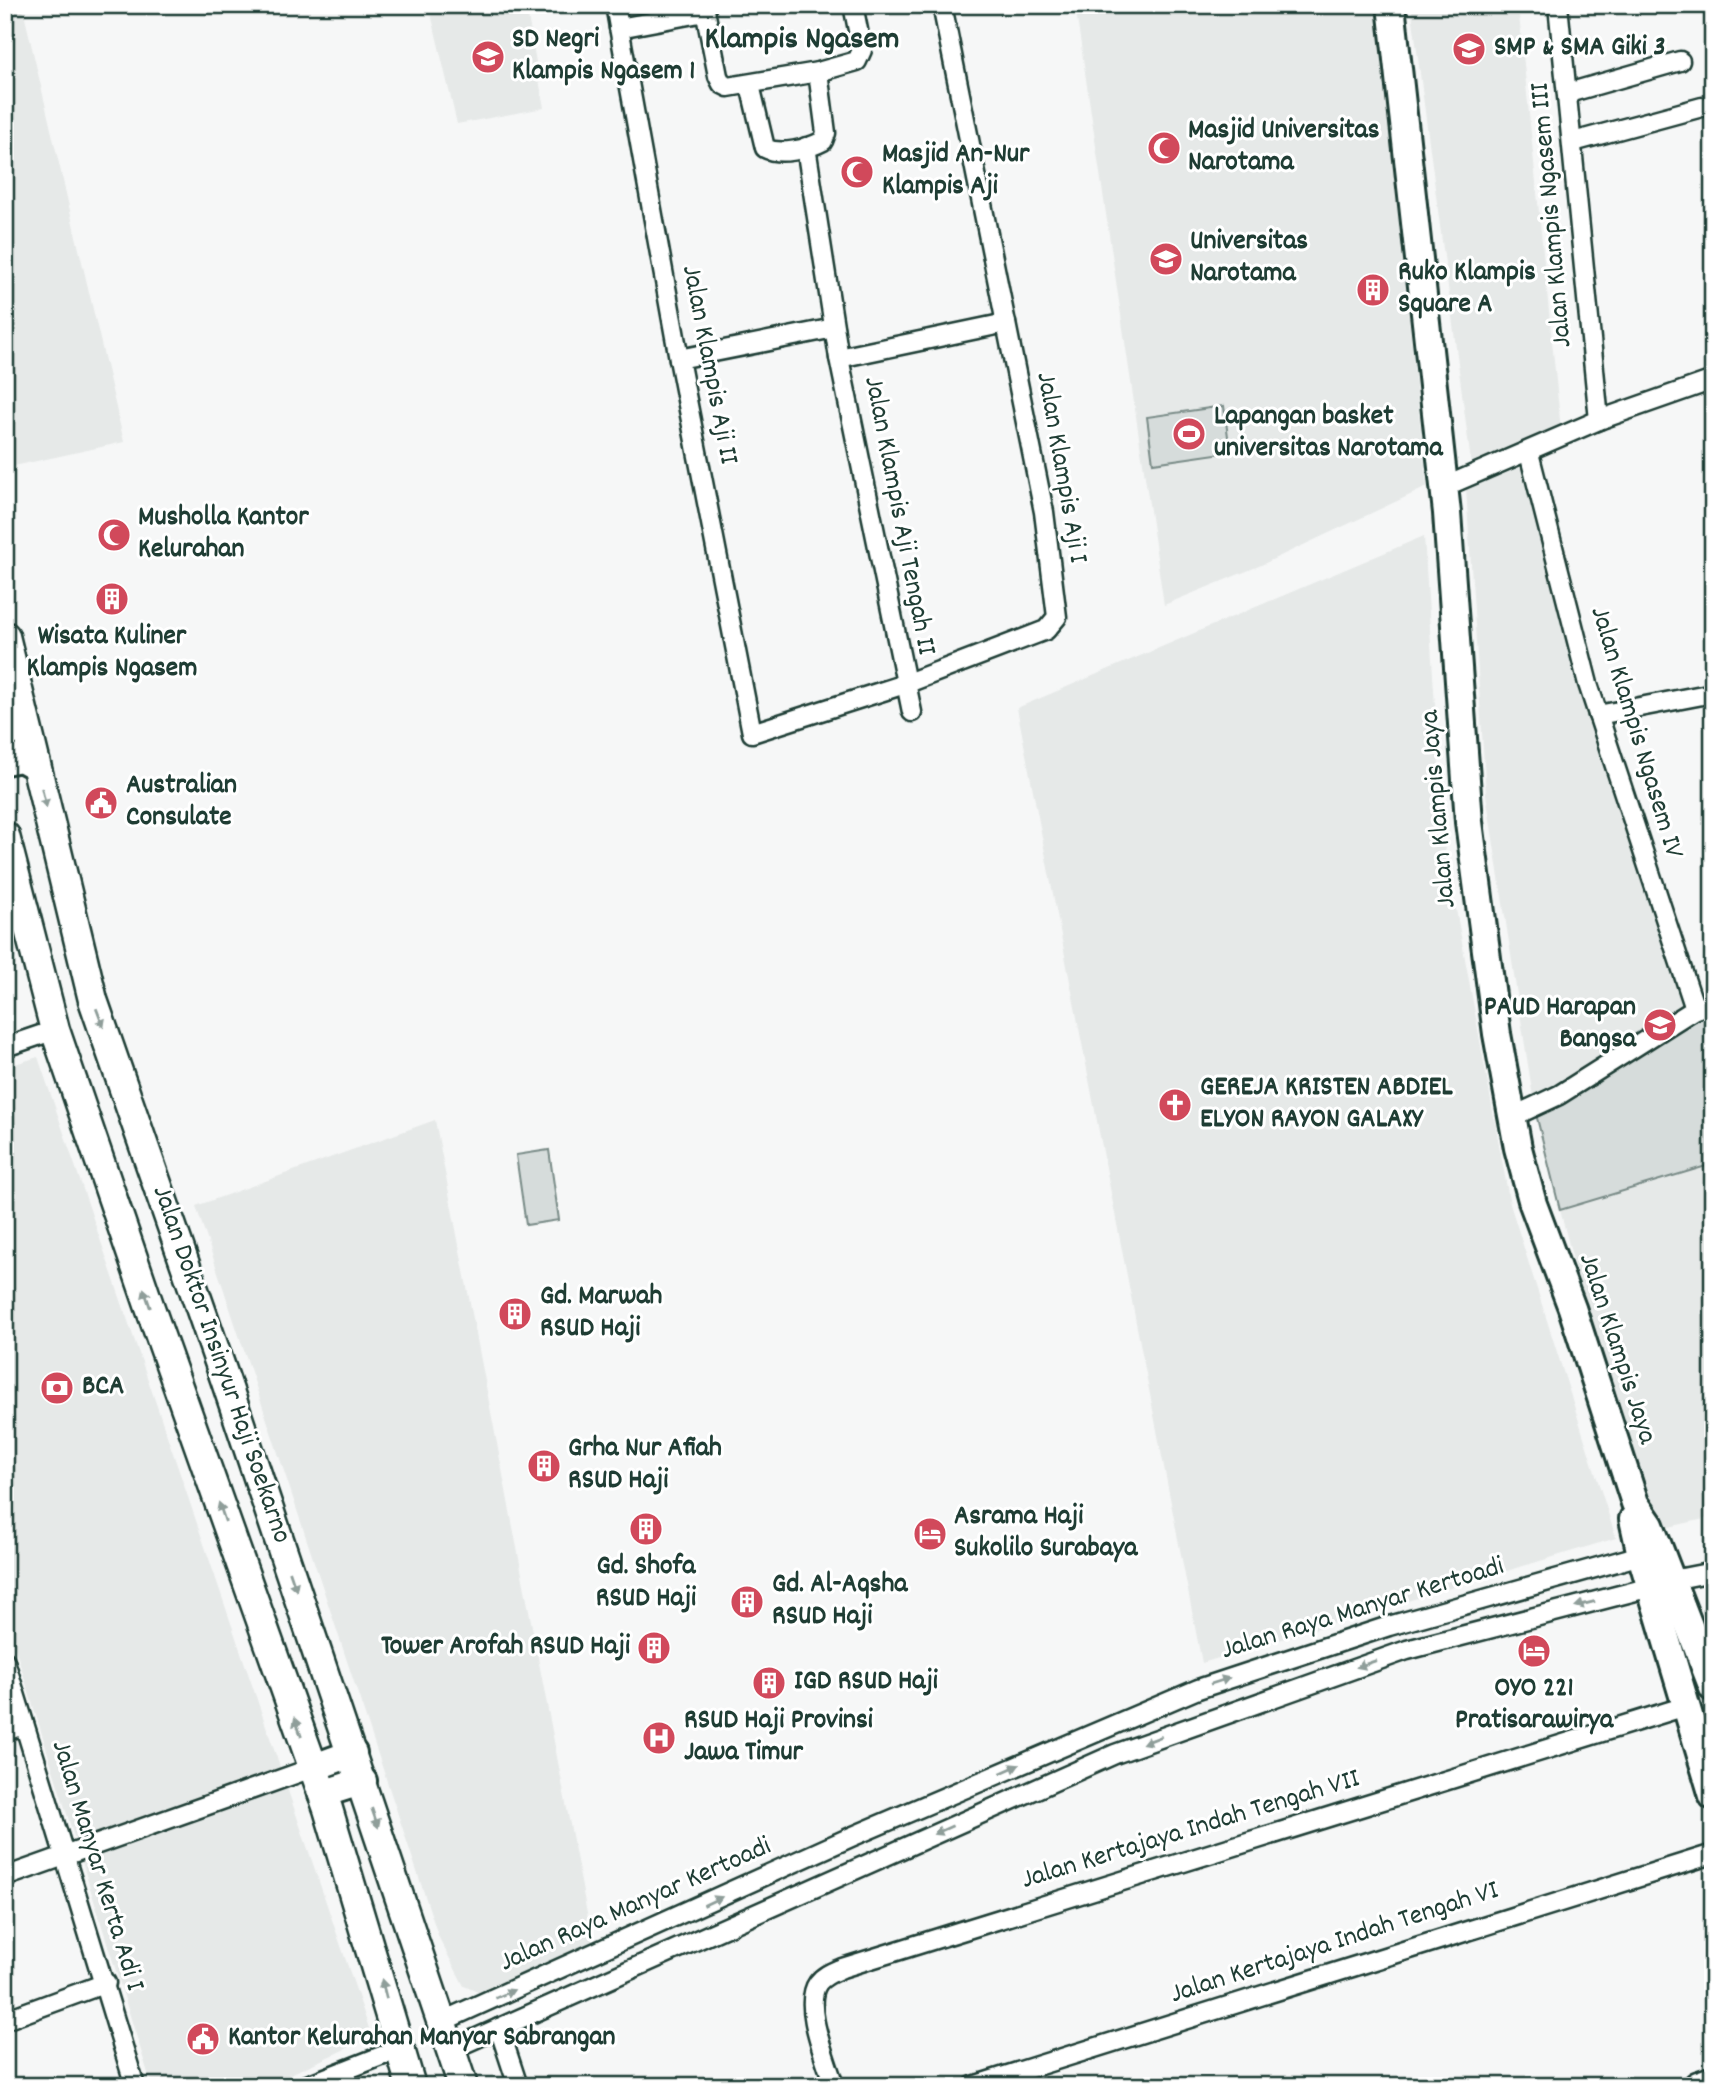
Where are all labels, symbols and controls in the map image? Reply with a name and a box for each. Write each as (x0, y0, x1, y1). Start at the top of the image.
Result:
district label: Klampis Ngasem (704, 18, 900, 64)
place label: SD Negri Klampis Ngasem 1 (512, 21, 695, 93)
place label: SMP & SMA Giki 3 (1494, 29, 1666, 69)
school or university icon: SMP & SMA Giki 3 (1450, 30, 1488, 68)
school or university icon: SD Negri Klampis Ngasem 1 (469, 38, 507, 76)
street label: Jalan Klampis Ngasem III (1521, 81, 1585, 349)
place label: Masjid Universitas Narotama (1188, 112, 1380, 184)
mosque icon: Masjid Universitas Narotama (1145, 129, 1183, 167)
place label: Masjid An-Nur Klampis Aji (882, 136, 1030, 208)
mosque icon: Masjid An-Nur Klampis Aji (838, 153, 876, 191)
place label: Universitas Narotama (1190, 223, 1308, 295)
school or university icon: Universitas Narotama (1147, 240, 1185, 278)
place label: Ruko Klampis Square A (1398, 254, 1536, 326)
street label: Jalan Klampis Aji II (669, 262, 747, 468)
building icon: Ruko Klampis Square A (1354, 271, 1392, 309)
street label: Jalan Klampis Aji I (1024, 369, 1097, 567)
street label: Jalan Klampis Aji Tengah II (851, 373, 945, 659)
place label: Lapangan basket universitas Narotama (1214, 398, 1444, 470)
sports icon: Lapangan basket universitas Narotama (1170, 415, 1208, 453)
place label: Musholla Kantor Kelurahan (138, 499, 309, 571)
mosque icon: Musholla Kantor Kelurahan (95, 516, 133, 554)
building icon: Wisata Kuliner Klampis Ngasem (93, 580, 131, 618)
street label: Jalan Klampis Ngasem IV (1578, 602, 1693, 865)
place label: Wisata Kuliner Klampis Ngasem (27, 618, 197, 690)
street label: Jalan Klampis Jaya (1411, 708, 1469, 910)
place label: Australian Consulate (126, 767, 237, 839)
public building icon: Australian Consulate (82, 784, 120, 822)
one-way arrow (39, 787, 50, 809)
place label: PAUD Harapan Bangsa (1484, 989, 1637, 1061)
school or university icon: PAUD Harapan Bangsa (1641, 1006, 1679, 1044)
one-way arrow (94, 1008, 105, 1029)
place label: GEREJA KRISTEN ABDIEL ELYON RAYON GALAXY (1200, 1069, 1453, 1141)
church icon: GEREJA KRISTEN ABDIEL ELYON RAYON GALAXY (1156, 1086, 1194, 1124)
street label: Jalan Doktor Insinyur Haji Soekarno (140, 1181, 300, 1549)
street label: Jalan Klampis Jaya (1566, 1248, 1666, 1450)
place label: Gd. Marwah RSUD Haji (540, 1278, 662, 1350)
one-way arrow (141, 1287, 152, 1308)
building icon: Gd. Marwah RSUD Haji (496, 1295, 534, 1333)
place label: BCA (82, 1368, 124, 1408)
bank icon: BCA (38, 1369, 76, 1407)
place label: Grha Nur Afiah RSUD Haji (568, 1430, 722, 1502)
building icon: Grha Nur Afiah RSUD Haji (525, 1447, 563, 1485)
place label: Asrama Haji Sukolilo Surabaya (954, 1498, 1138, 1570)
one-way arrow (216, 1502, 227, 1523)
building icon: Gd. Shofa RSUD Haji (627, 1510, 665, 1548)
hotel icon: Asrama Haji Sukolilo Surabaya (911, 1515, 949, 1553)
place label: Gd. Shofa RSUD Haji (596, 1548, 696, 1620)
street label: Jalan Raya Manyar Kertoadi (1217, 1548, 1509, 1672)
place label: Gd. Al-Aqsha RSUD Haji (772, 1566, 908, 1638)
one-way arrow (288, 1570, 299, 1591)
building icon: Gd. Al-Aqsha RSUD Haji (728, 1583, 766, 1621)
one-way arrow (1574, 1599, 1596, 1610)
place label: Tower Arofah RSUD Haji (381, 1628, 630, 1668)
building icon: Tower Arofah RSUD Haji (635, 1629, 673, 1667)
hotel icon: OYO 221 Pratisarawirya (1515, 1632, 1553, 1670)
one-way arrow (1356, 1659, 1377, 1670)
place label: IGD RSUD Haji (794, 1663, 938, 1703)
building icon: IGD RSUD Haji (750, 1664, 788, 1702)
place label: OYO 221 Pratisarawirya (1455, 1670, 1614, 1742)
one-way arrow (1210, 1675, 1231, 1686)
place label: RSUD Haji Provinsi Jawa Timur (684, 1702, 873, 1774)
one-way arrow (292, 1716, 303, 1737)
hospital icon: RSUD Haji Provinsi Jawa Timur (640, 1719, 678, 1757)
one-way arrow (1141, 1735, 1162, 1746)
street label: Jalan Manyar Kerta Adi I (39, 1736, 153, 1997)
street label: Jalan Kertajaya Indah Tengah VII (1017, 1760, 1365, 1902)
one-way arrow (1000, 1763, 1020, 1775)
one-way arrow (370, 1807, 381, 1828)
one-way arrow (933, 1824, 953, 1836)
street label: Jalan Raya Manyar Kertoadi (494, 1828, 778, 1984)
street label: Jalan Kertajaya Indah Tengah VI (1166, 1872, 1505, 2016)
one-way arrow (703, 1895, 723, 1907)
one-way arrow (378, 1978, 389, 2000)
one-way arrow (495, 1988, 515, 2000)
place label: Kantor Kelurahan Manyar Sabrangan (228, 2019, 616, 2059)
public building icon: Kantor Kelurahan Manyar Sabrangan (184, 2020, 222, 2058)

